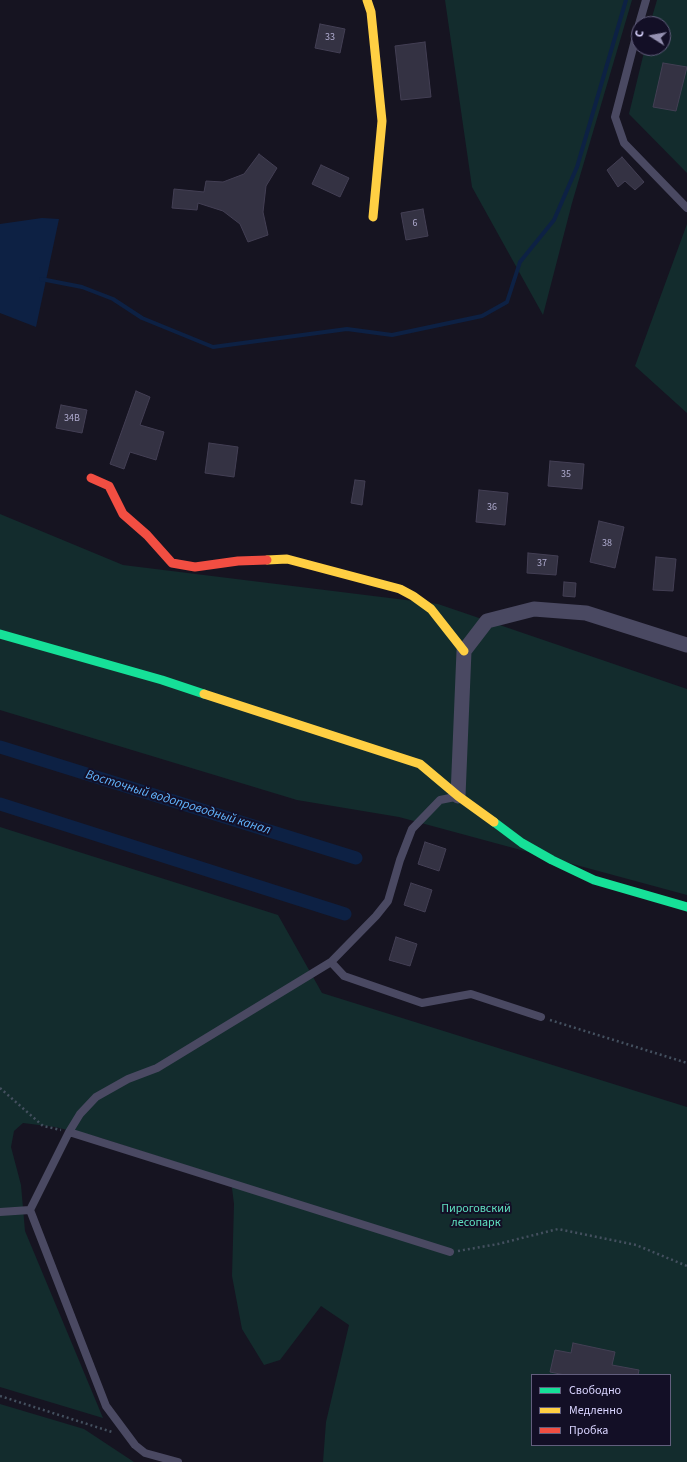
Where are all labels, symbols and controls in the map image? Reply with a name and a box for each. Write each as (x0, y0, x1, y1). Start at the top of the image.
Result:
north arrow (631, 16, 671, 56)
text: С (632, 29, 648, 38)
house number: 33 (325, 32, 335, 44)
house number: 6 (413, 218, 417, 230)
house number: 34В (64, 413, 80, 425)
house number: 35 (561, 469, 571, 481)
house number: 36 (487, 502, 497, 514)
house number: 38 (602, 538, 612, 550)
house number: 37 (537, 558, 547, 570)
water label: Восточный водопроводный канал (84, 767, 272, 839)
park label: Пироговский лесопарк (441, 1202, 511, 1230)
legend (531, 1374, 671, 1446)
text: Свободно (569, 1382, 621, 1399)
text: Медленно (569, 1402, 623, 1419)
text: Пробка (569, 1422, 608, 1439)

